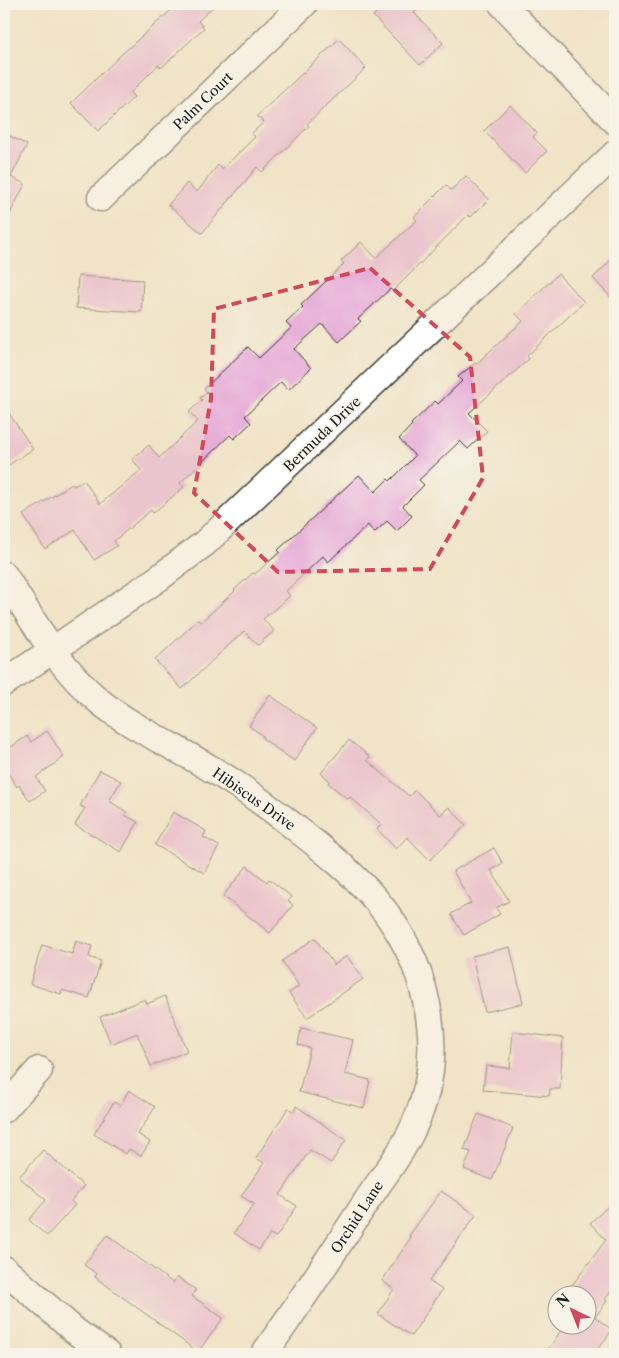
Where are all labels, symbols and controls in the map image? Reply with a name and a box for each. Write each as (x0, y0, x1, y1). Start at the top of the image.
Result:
street label: Palm Court (169, 68, 237, 134)
street label: Bermuda Drive (279, 392, 365, 476)
street label: Hibiscus Drive (209, 764, 299, 834)
street label: Orchid Lane (327, 1177, 387, 1257)
north arrow (546, 1286, 596, 1336)
text: N (553, 1290, 574, 1311)

